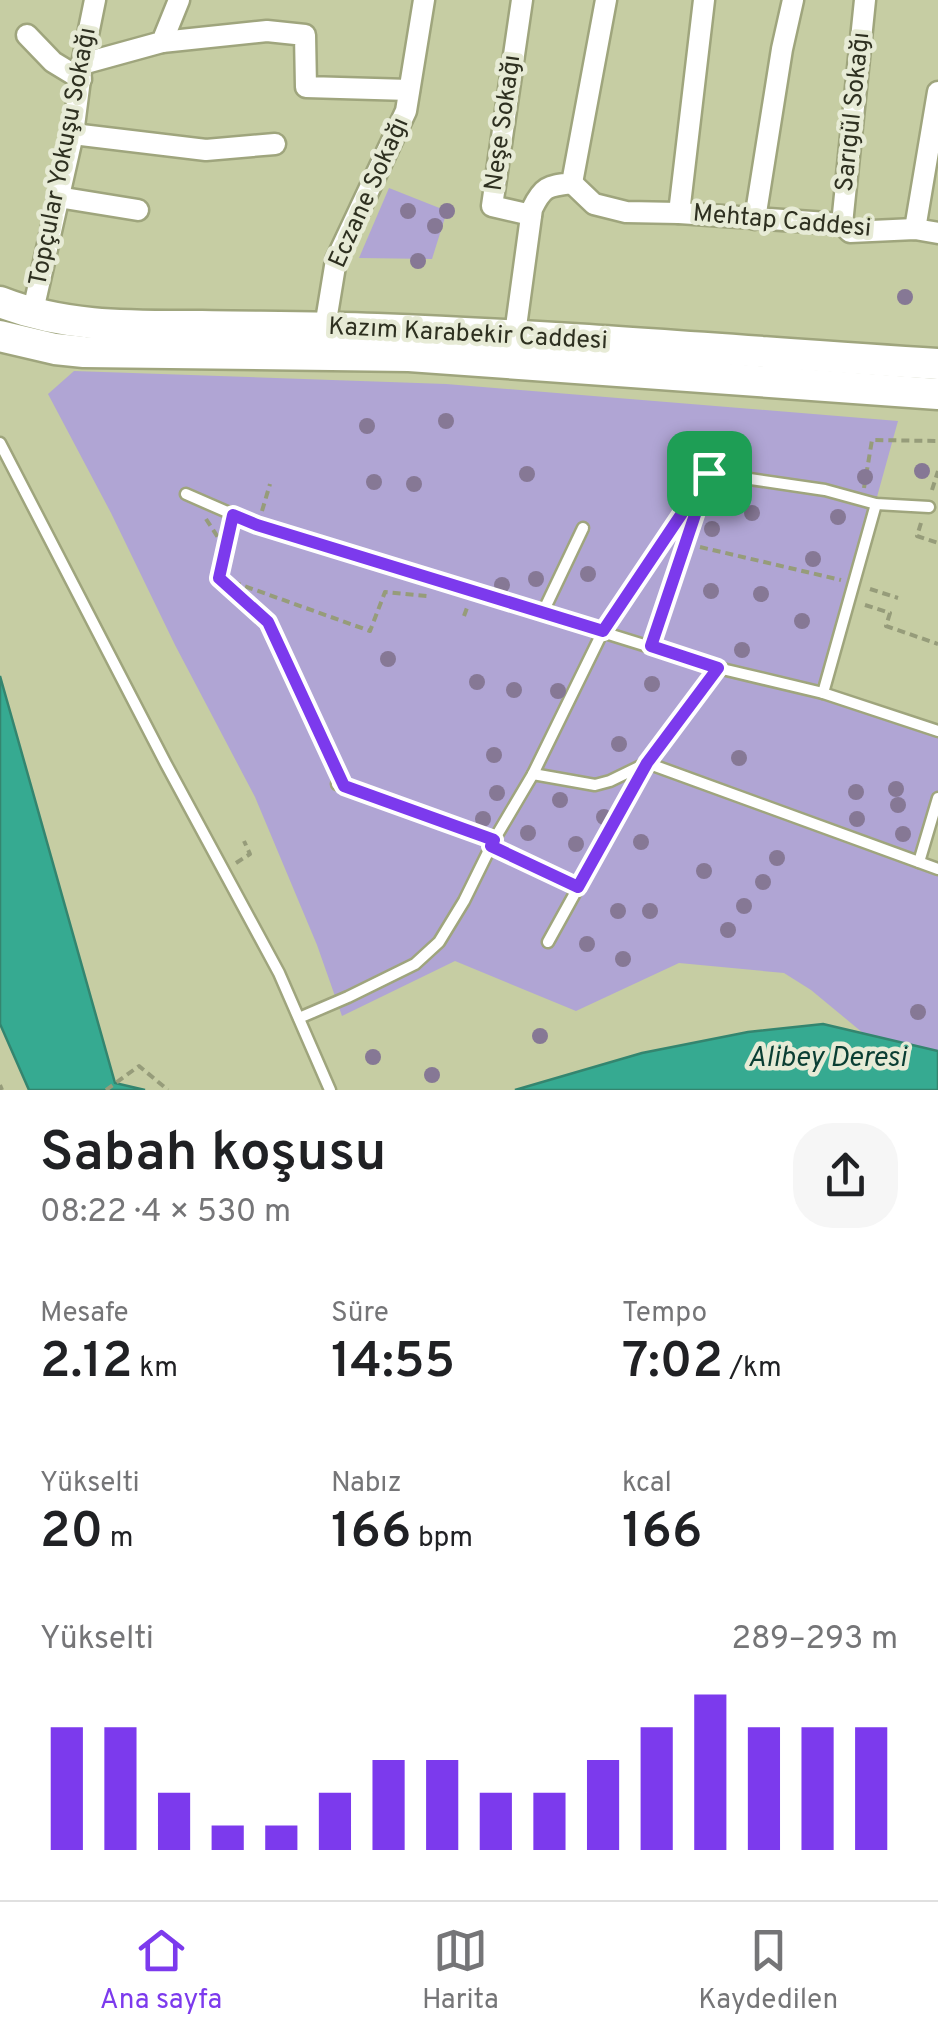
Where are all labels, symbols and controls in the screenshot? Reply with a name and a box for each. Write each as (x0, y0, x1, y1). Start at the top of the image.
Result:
street label: Topçular Yokuşu Sokağı (23, 25, 105, 289)
street label: Sarıgül Sokağı (830, 31, 878, 193)
street label: Neşe Sokağı (479, 53, 529, 193)
street label: Eczane Sokağı (323, 113, 417, 273)
street label: Mehtap Caddesi (691, 198, 873, 246)
street label: Kazım Karabekir Caddesi (328, 312, 608, 358)
pin (667, 431, 752, 516)
icon: arrive (682, 446, 737, 501)
water label: Alibey Deresi (748, 1041, 908, 1077)
text: Sabah koşusu (40, 1120, 387, 1190)
button: share (793, 1123, 898, 1228)
text: 08:22 · 4 × 530 m (40, 1193, 291, 1233)
text: Mesafe (40, 1296, 129, 1332)
text: Süre (331, 1296, 389, 1332)
text: Tempo (622, 1296, 707, 1332)
text: 2.12 (40, 1332, 133, 1395)
text: 14:55 (331, 1332, 455, 1395)
text: 7:02 (622, 1332, 723, 1395)
text: km (133, 1351, 178, 1387)
text: /km (723, 1351, 782, 1387)
text: Yükselti (40, 1466, 140, 1502)
text: Nabız (331, 1466, 402, 1502)
text: kcal (622, 1466, 672, 1502)
text: 20 (40, 1502, 103, 1565)
text: 166 (331, 1502, 411, 1565)
text: 166 (622, 1502, 702, 1565)
text: m (103, 1521, 134, 1557)
text: bpm (411, 1521, 473, 1557)
text: Yükselti (40, 1620, 154, 1660)
text: 289–293 m (732, 1620, 898, 1660)
tab: Ana sayfa (100, 1923, 222, 2019)
tab: Harita (422, 1923, 499, 2019)
tab: Kaydedilen (698, 1923, 838, 2019)

